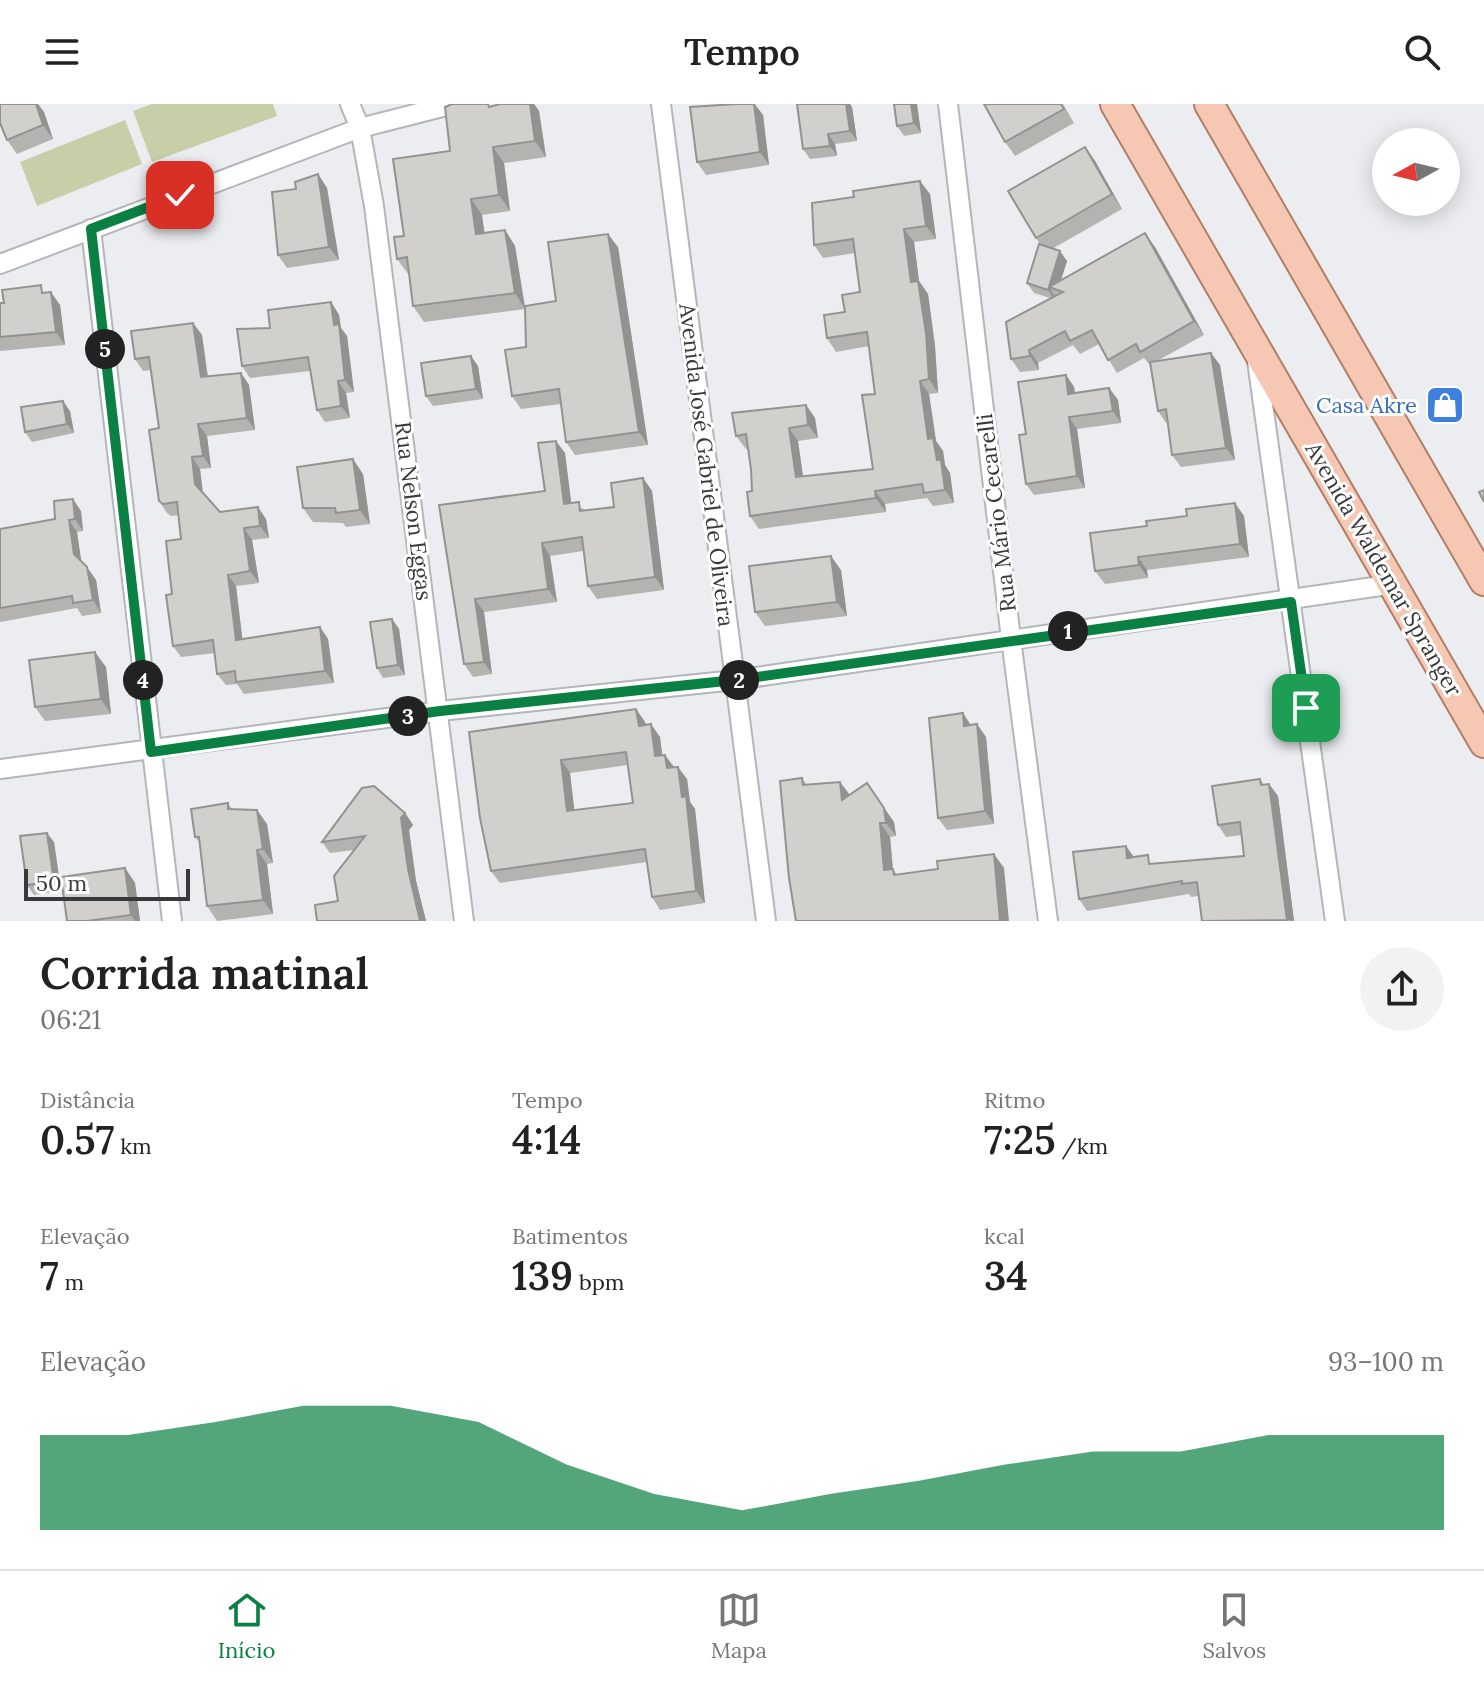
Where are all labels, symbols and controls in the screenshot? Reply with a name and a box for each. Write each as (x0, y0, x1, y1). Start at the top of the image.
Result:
text: Tempo (684, 29, 800, 75)
icon: menu (40, 30, 84, 74)
icon: search (1400, 30, 1444, 74)
north arrow (1372, 128, 1460, 216)
map controls (1372, 128, 1460, 216)
pin (146, 161, 214, 229)
icon: check (158, 173, 202, 217)
street label: Avenida José Gabriel de Oliveira (673, 301, 741, 628)
pin: 5 (85, 329, 125, 369)
text: 5 (99, 335, 111, 363)
shop icon: Casa Akre (1424, 384, 1466, 426)
place label: Casa Akre (1316, 391, 1417, 419)
street label: Rua Mário Cecarelli (970, 412, 1022, 614)
street label: Rua Nelson Eggas (389, 420, 439, 602)
street label: Avenida Waldemar Spranger (1299, 436, 1469, 702)
pin: 1 (1048, 611, 1088, 651)
text: 1 (1064, 617, 1072, 645)
pin: 4 (123, 660, 163, 700)
pin: 2 (719, 660, 759, 700)
text: 4 (137, 666, 149, 694)
text: 2 (733, 666, 745, 694)
pin (1272, 674, 1340, 742)
icon: arrive (1284, 686, 1328, 730)
pin: 3 (388, 696, 428, 736)
text: 3 (402, 702, 414, 730)
scale bar (24, 865, 190, 901)
text: 50 m (36, 869, 87, 897)
text: Corrida matinal (40, 945, 369, 1001)
button: share (1360, 947, 1444, 1031)
text: 06:21 (40, 1003, 101, 1036)
text: Distância (40, 1086, 135, 1114)
text: Tempo (512, 1086, 583, 1114)
text: Ritmo (984, 1086, 1045, 1114)
text: 0.57 (40, 1114, 114, 1165)
text: 4:14 (512, 1114, 581, 1165)
text: 7:25 (984, 1114, 1056, 1165)
text: km (114, 1132, 152, 1160)
text: /km (1056, 1132, 1108, 1160)
text: Elevação (40, 1222, 130, 1250)
text: Batimentos (512, 1222, 628, 1250)
text: kcal (984, 1222, 1025, 1250)
text: 7 (40, 1250, 59, 1301)
text: 139 (512, 1250, 573, 1301)
text: 34 (984, 1250, 1028, 1301)
text: m (59, 1268, 84, 1296)
text: bpm (573, 1268, 625, 1296)
text: Elevação (40, 1345, 146, 1378)
text: 93–100 m (1328, 1345, 1444, 1378)
tab: Início (218, 1588, 275, 1664)
tab: Mapa (711, 1588, 767, 1664)
tab: Salvos (1202, 1588, 1266, 1664)

